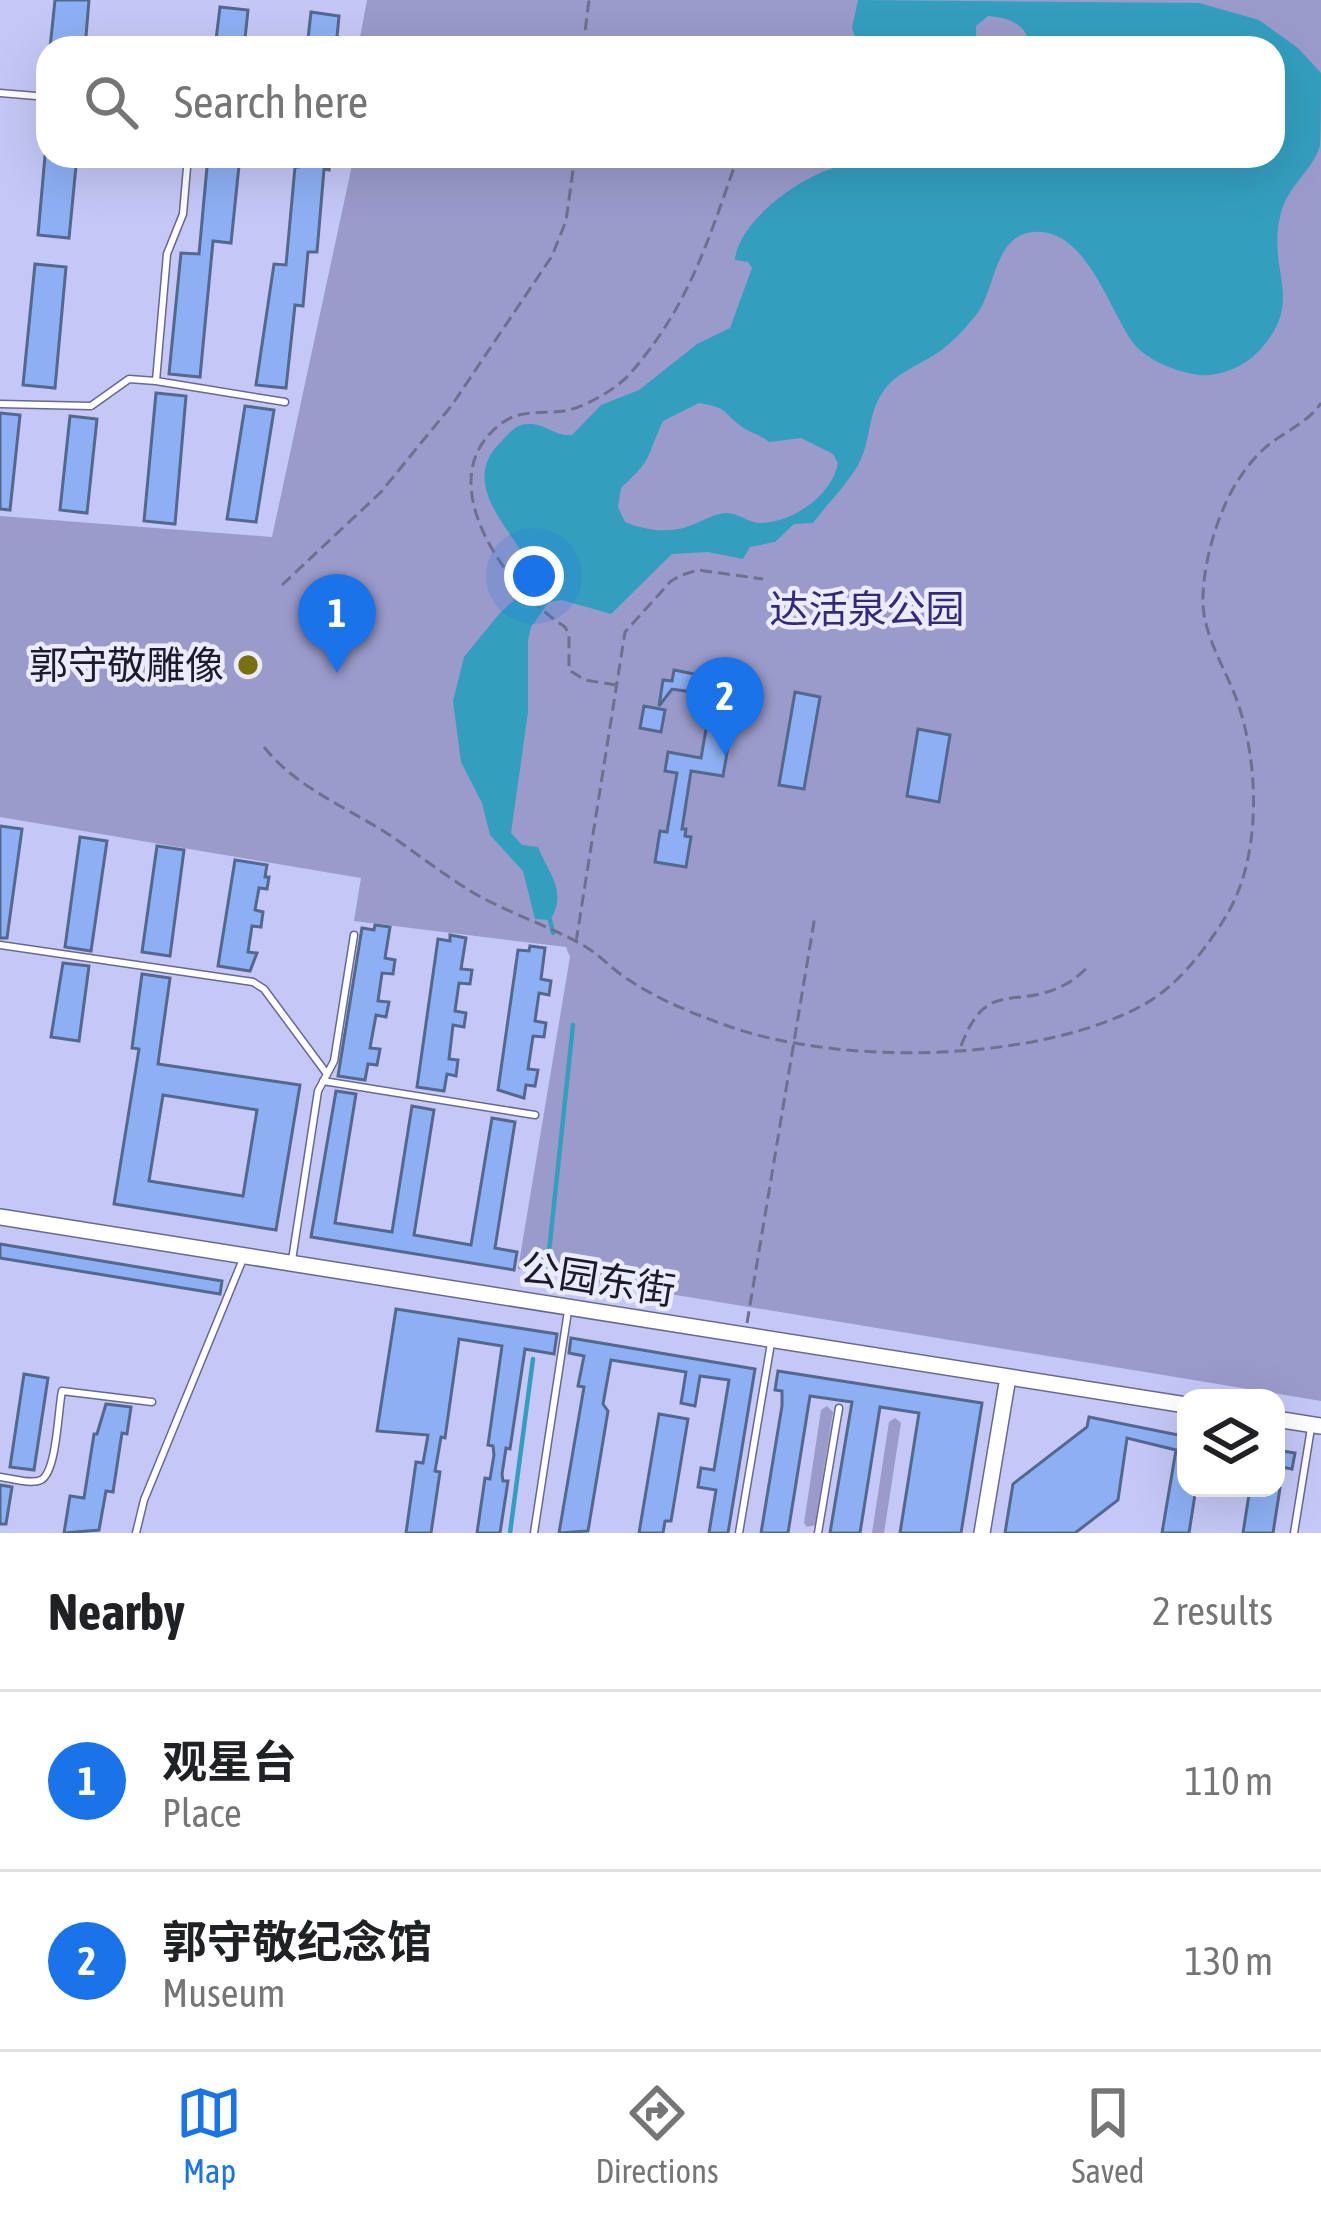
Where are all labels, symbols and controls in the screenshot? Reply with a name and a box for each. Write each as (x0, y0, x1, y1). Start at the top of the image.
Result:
search box (36, 36, 1285, 168)
icon: search (78, 69, 144, 135)
text: Search here (174, 76, 368, 128)
your location (504, 546, 564, 606)
pin: 1 (298, 574, 376, 673)
park label: 达活泉公园 (769, 587, 965, 631)
place label: 郭守敬雕像 (29, 643, 224, 687)
marker: 郭守敬雕像 (235, 652, 261, 678)
pin: 2 (686, 657, 764, 756)
street label: 公园东街 (518, 1245, 678, 1313)
map controls (1177, 1389, 1285, 1497)
button: layers (1177, 1389, 1285, 1497)
text: Nearby (48, 1582, 185, 1641)
text: 2 results (1152, 1589, 1273, 1633)
text: 观星台 (162, 1736, 297, 1788)
text: 1 (78, 1759, 96, 1803)
text: 110 m (1185, 1759, 1273, 1803)
text: Place (162, 1791, 242, 1835)
text: 郭守敬纪念馆 (162, 1916, 432, 1968)
text: 2 (78, 1939, 96, 1983)
text: 130 m (1185, 1939, 1273, 1983)
text: Museum (162, 1971, 285, 2015)
tab: Map (176, 2080, 242, 2190)
tab: Directions (595, 2080, 719, 2190)
tab: Saved (1072, 2080, 1144, 2190)

